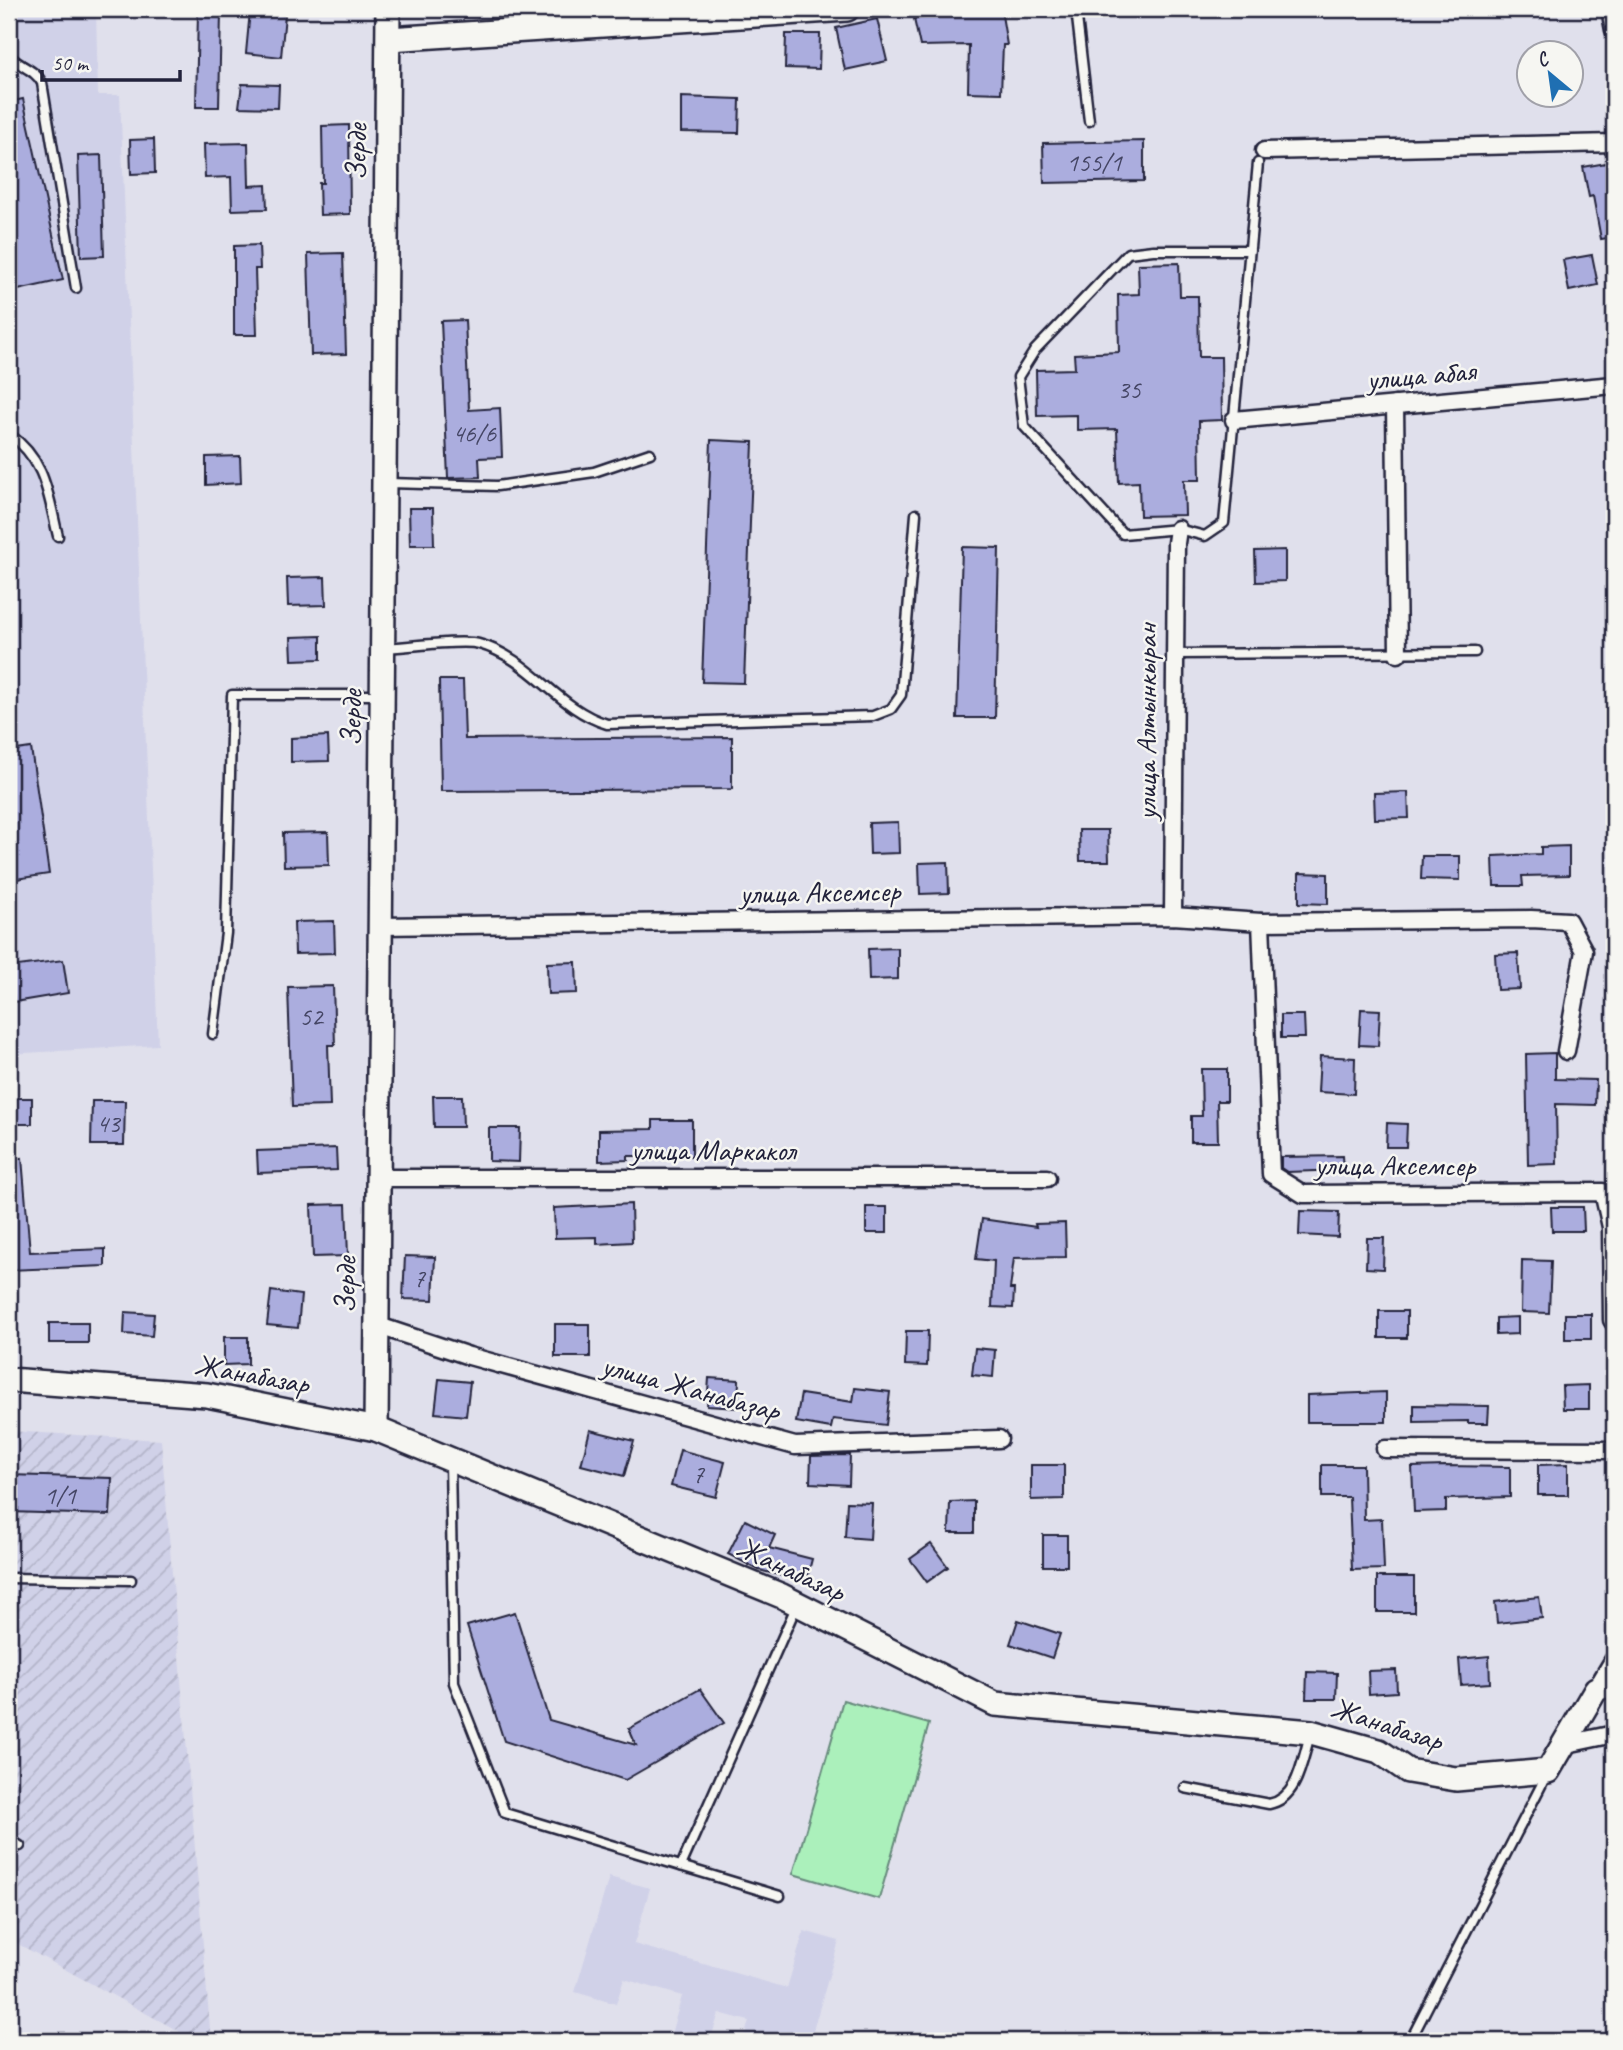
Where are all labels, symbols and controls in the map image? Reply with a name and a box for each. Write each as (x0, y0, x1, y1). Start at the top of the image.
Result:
scale bar (42, 38, 180, 82)
north arrow (1514, 38, 1584, 108)
text: С (1532, 46, 1554, 73)
text: 50 m (52, 50, 90, 76)
street label: Зерде (337, 121, 376, 181)
house number: 155/1 (1066, 146, 1123, 179)
street label: улица абая (1363, 351, 1480, 399)
house number: 35 (1117, 373, 1142, 406)
house number: 46/6 (452, 417, 497, 450)
street label: улица Алтынкыран (1127, 622, 1165, 822)
street label: Зерде (332, 687, 371, 747)
street label: улица Аксемсер (737, 872, 902, 912)
house number: 52 (299, 1000, 325, 1033)
house number: 43 (96, 1107, 122, 1140)
street label: улица Маркакол (629, 1131, 798, 1169)
street label: улица Аксемсер (1313, 1146, 1477, 1184)
street label: Зерде (326, 1254, 365, 1314)
house number: 7 (413, 1262, 426, 1295)
street label: Жанабазар (192, 1345, 314, 1403)
street label: улица Жанабазар (596, 1346, 786, 1430)
house number: 7 (692, 1458, 705, 1491)
house number: 1/1 (44, 1479, 77, 1512)
street label: Жанабазар (731, 1527, 853, 1611)
street label: Жанабазар (1326, 1688, 1449, 1760)

